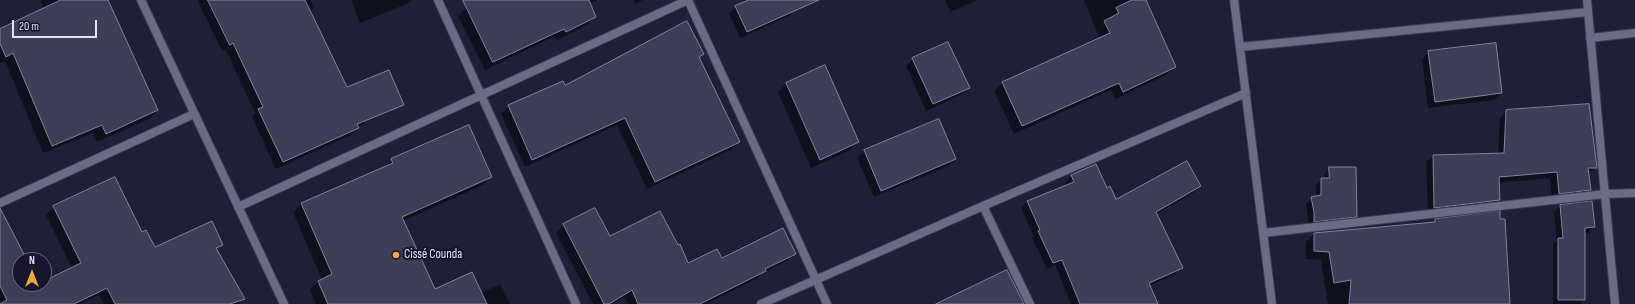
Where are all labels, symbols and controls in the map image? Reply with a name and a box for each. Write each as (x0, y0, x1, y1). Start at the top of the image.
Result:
scale bar (14, 12, 99, 38)
text: 20 m (19, 19, 39, 34)
place label: Cissé Counda (404, 247, 462, 263)
marker: Cissé Counda (391, 250, 401, 260)
north arrow (12, 252, 52, 292)
text: N (29, 254, 35, 267)

